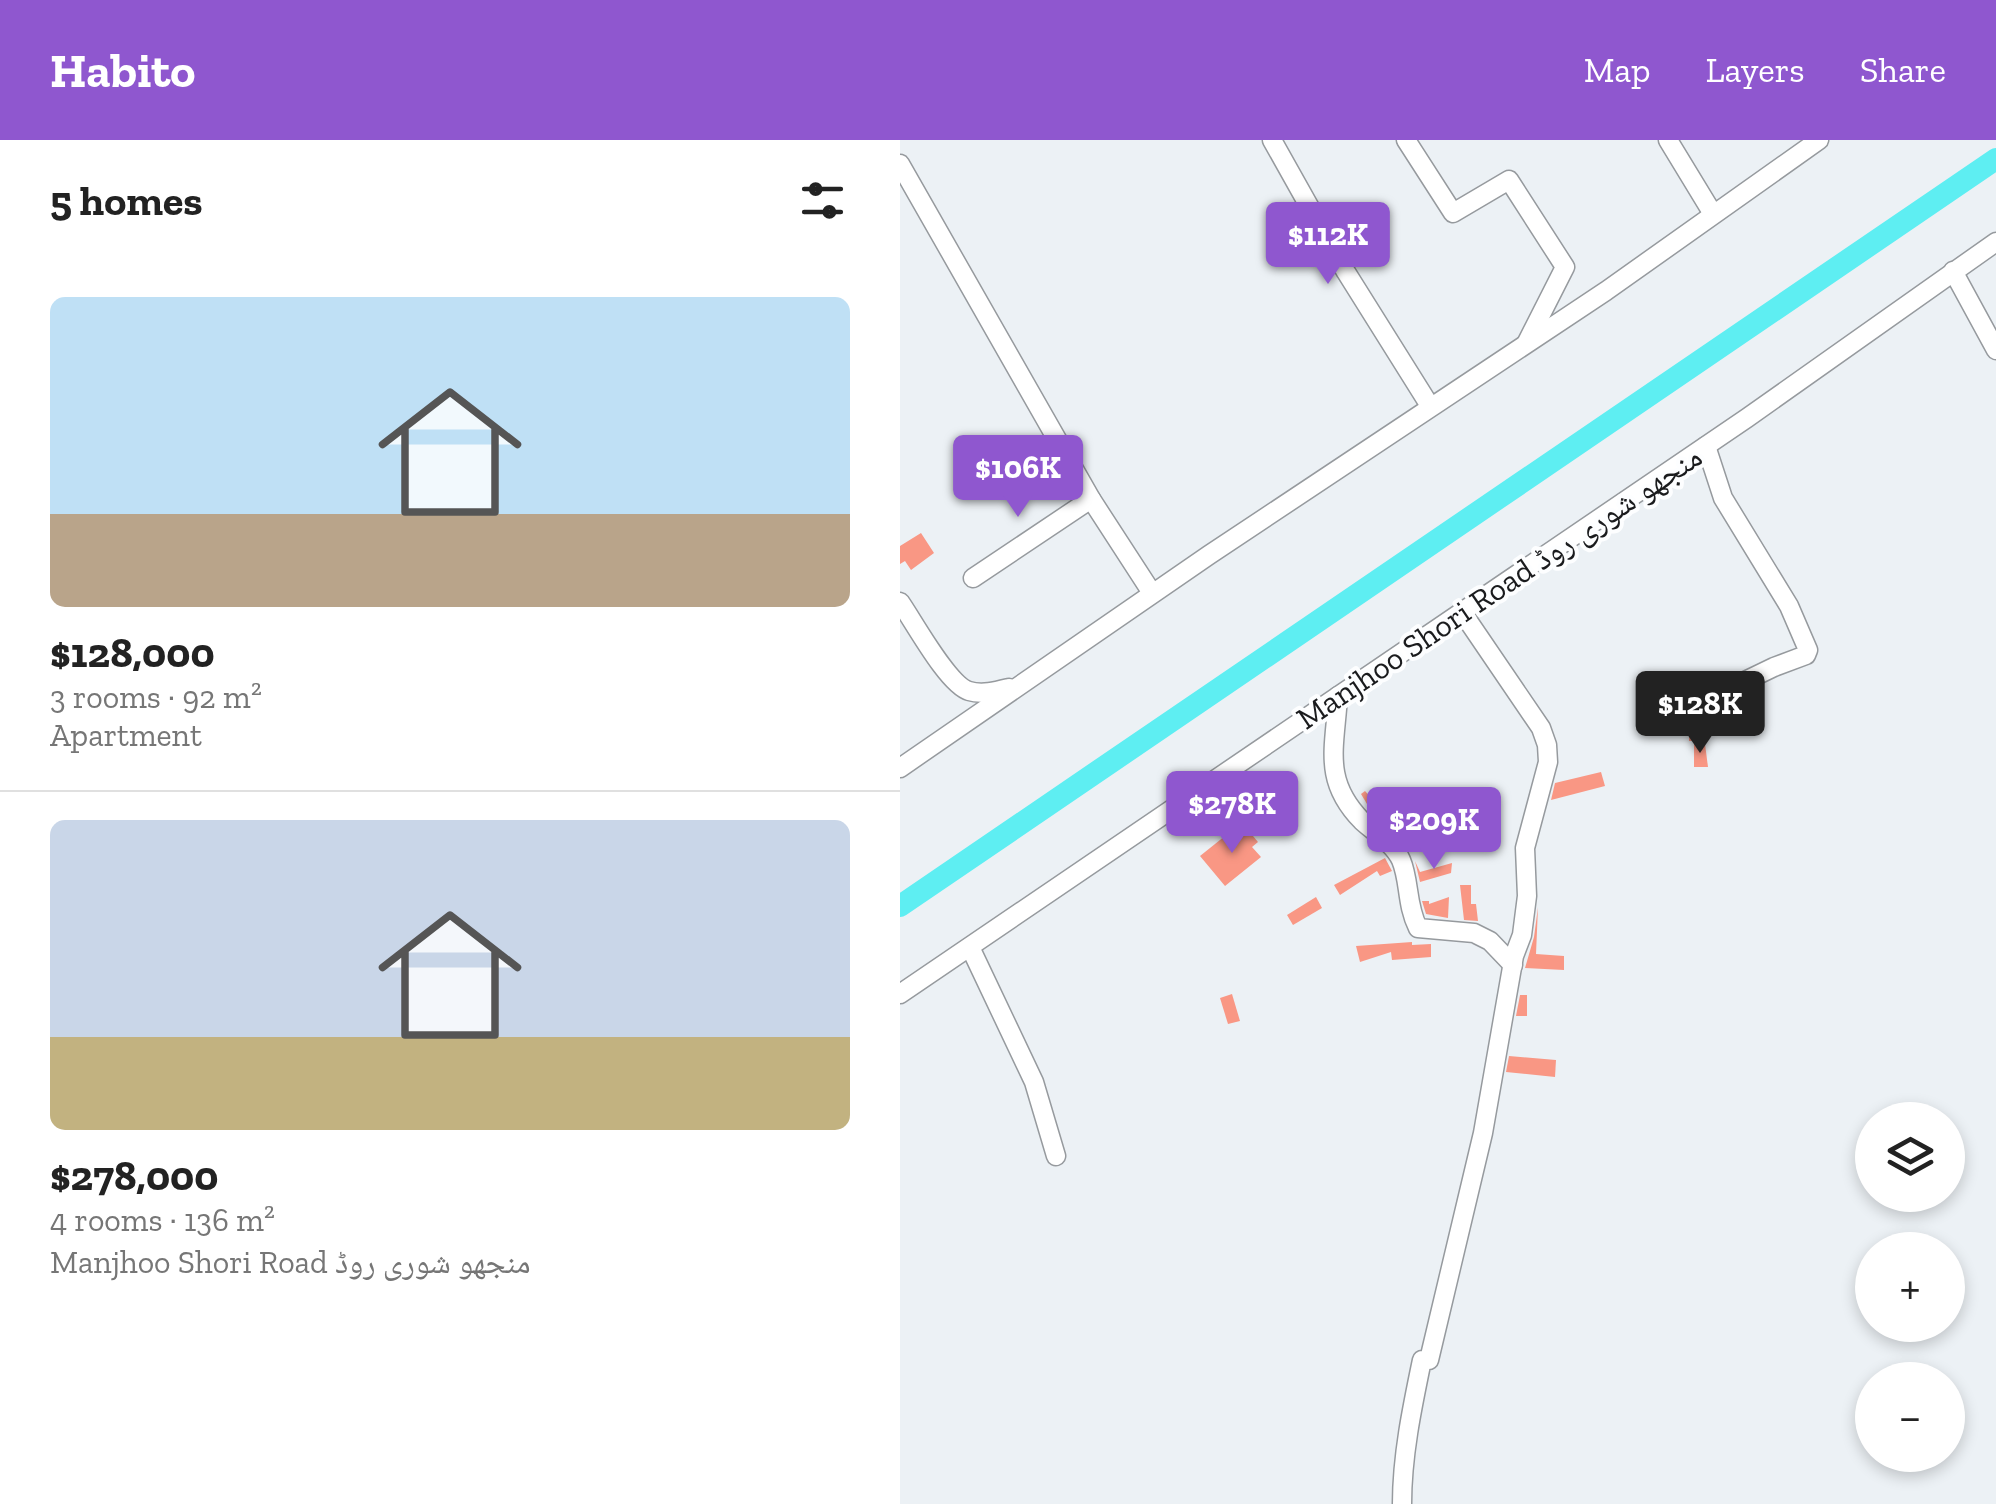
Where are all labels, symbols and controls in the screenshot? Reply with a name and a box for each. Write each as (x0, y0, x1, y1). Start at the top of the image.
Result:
text: Habito (50, 42, 195, 99)
text: Map (1584, 49, 1651, 91)
text: Layers (1706, 49, 1805, 91)
text: Share (1860, 49, 1946, 91)
icon: filters (795, 173, 850, 228)
text: 5 homes (50, 175, 203, 226)
pin: $112K (1258, 202, 1398, 287)
text: $112K (1288, 215, 1368, 253)
icon: home (360, 362, 540, 542)
pin: $106K (948, 435, 1088, 520)
street label: Manjhoo Shori Road منجھو شوری روڈ (1289, 437, 1709, 737)
text: $106K (975, 448, 1061, 486)
text: $128,000 (50, 627, 215, 678)
pin: $128K (1630, 671, 1770, 756)
text: 3 rooms · 92 m² (50, 678, 262, 716)
text: $128K (1658, 684, 1742, 722)
text: Apartment (50, 716, 202, 754)
pin: $278K (1162, 771, 1302, 856)
text: $278K (1188, 784, 1276, 822)
pin: $209K (1364, 787, 1504, 872)
text: $209K (1389, 800, 1479, 838)
icon: home (360, 885, 540, 1065)
map controls (1855, 1102, 1965, 1472)
button: layers (1855, 1102, 1965, 1212)
text: $278,000 (50, 1150, 219, 1201)
text: 4 rooms · 136 m² (50, 1201, 275, 1239)
button: + (1855, 1232, 1965, 1342)
text: Manjhoo Shori Road منجھو شوری روڈ (50, 1243, 531, 1281)
button: − (1855, 1362, 1965, 1472)

